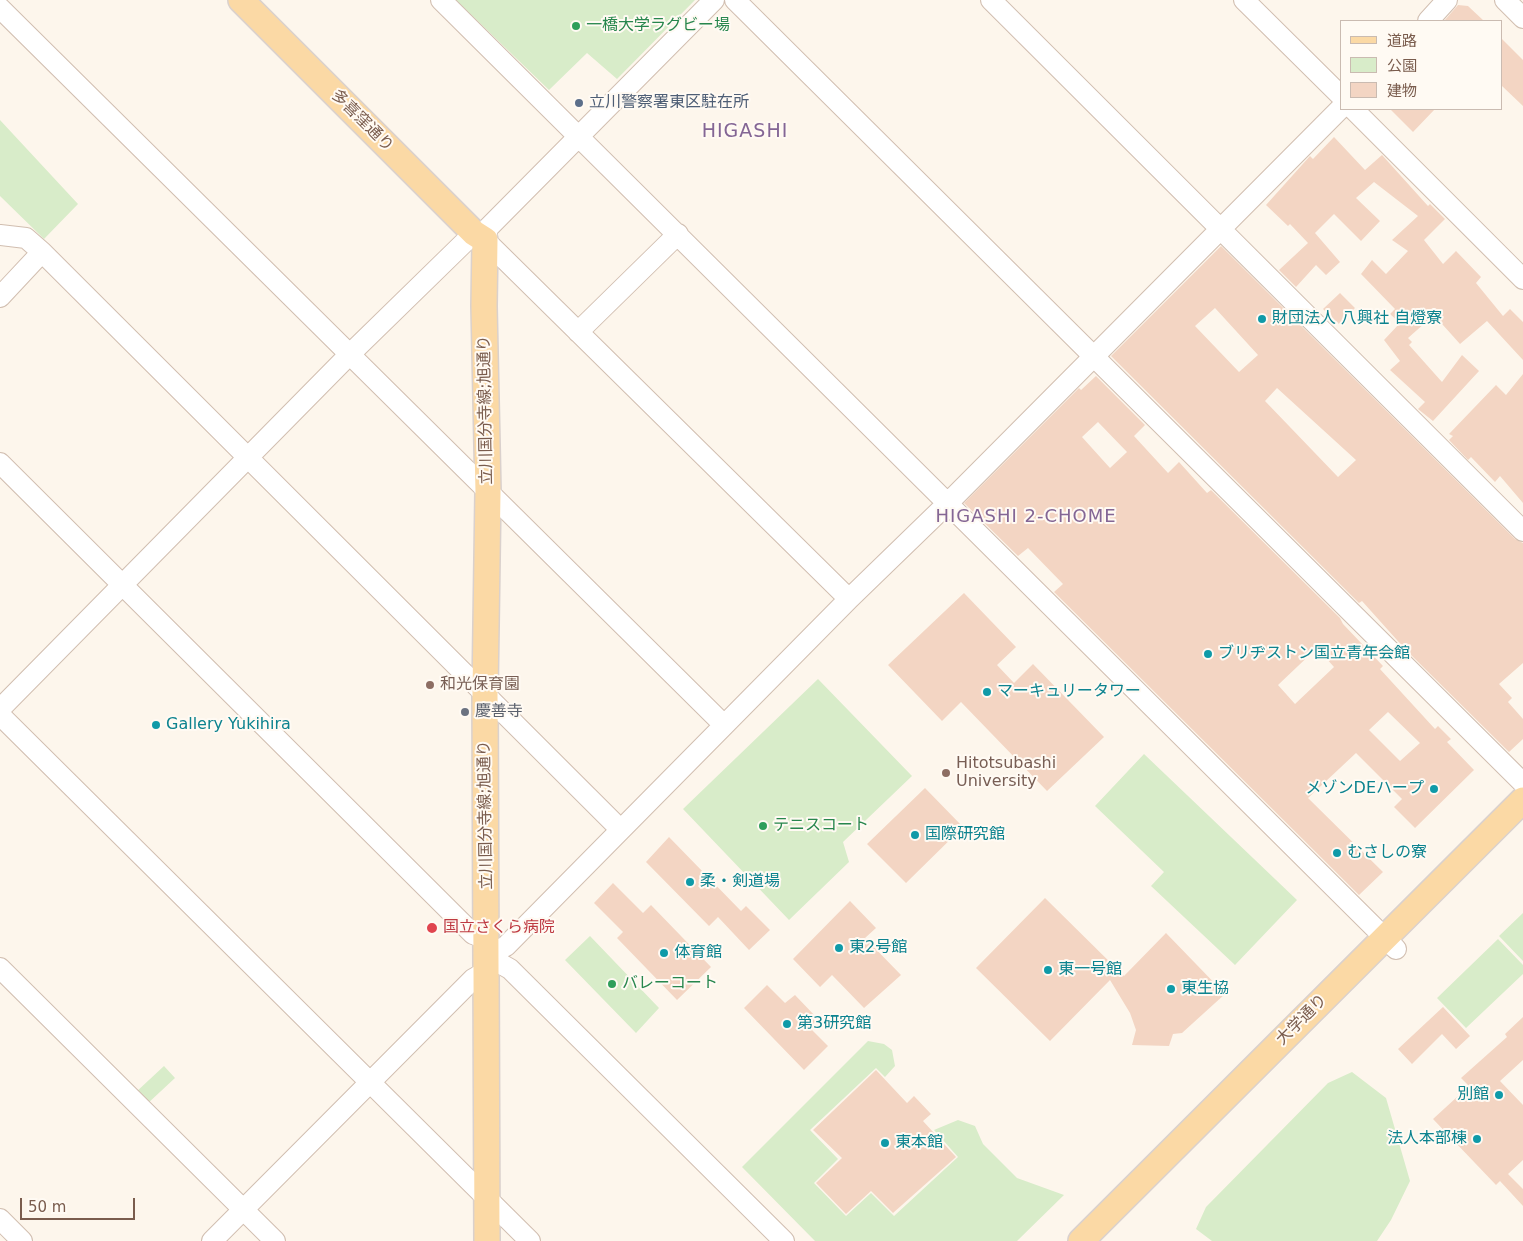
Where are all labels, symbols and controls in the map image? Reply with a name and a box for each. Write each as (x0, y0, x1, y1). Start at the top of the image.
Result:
place label: 一橋大学ラグビー場 (586, 16, 730, 36)
marker: 一橋大学ラグビー場 (570, 20, 582, 32)
legend (1340, 20, 1503, 110)
text: 道路 (1387, 32, 1417, 50)
text: 公園 (1387, 57, 1417, 75)
text: 建物 (1387, 82, 1417, 100)
street label: 多喜窪通り (327, 86, 397, 156)
place label: 立川警察署東区駐在所 (589, 93, 749, 113)
marker: 立川警察署東区駐在所 (573, 97, 585, 109)
district label: HIGASHI (701, 121, 789, 143)
place label: 財団法人 八興社 自燈寮 (1272, 309, 1442, 329)
marker: 財団法人 八興社 自燈寮 (1256, 313, 1268, 325)
street label: 立川国分寺線;旭通り (475, 335, 497, 485)
district label: HIGASHI 2-CHOME (934, 506, 1118, 528)
place label: ブリヂストン国立青年会館 (1218, 644, 1410, 664)
marker: ブリヂストン国立青年会館 (1202, 648, 1214, 660)
place label: 和光保育園 (440, 675, 520, 695)
marker: 和光保育園 (424, 679, 436, 691)
place label: マーキュリータワー (997, 682, 1141, 702)
marker: マーキュリータワー (981, 686, 993, 698)
place label: 慶善寺 (475, 702, 523, 722)
marker: 慶善寺 (459, 706, 471, 718)
place label: Gallery Yukihira (166, 715, 291, 735)
marker: Gallery Yukihira (150, 719, 162, 731)
street label: 立川国分寺線;旭通り (475, 740, 497, 890)
place label: Hitotsubashi University (956, 754, 1056, 792)
marker: Hitotsubashi University (940, 767, 952, 779)
place label: メゾンDEハープ (1306, 779, 1424, 799)
marker: メゾンDEハープ (1428, 783, 1440, 795)
place label: テニスコート (773, 816, 869, 836)
marker: テニスコート (757, 820, 769, 832)
place label: 国際研究館 (925, 825, 1005, 845)
marker: 国際研究館 (909, 829, 921, 841)
place label: むさしの寮 (1347, 843, 1427, 863)
marker: むさしの寮 (1331, 847, 1343, 859)
place label: 柔・剣道場 (700, 872, 780, 892)
marker: 柔・剣道場 (684, 876, 696, 888)
place label: 国立さくら病院 (443, 918, 555, 938)
marker: 国立さくら病院 (425, 921, 439, 935)
place label: 東2号館 (849, 938, 907, 958)
marker: 東2号館 (833, 942, 845, 954)
place label: 体育館 (674, 943, 722, 963)
marker: 体育館 (658, 947, 670, 959)
place label: 東一号館 (1058, 960, 1122, 980)
marker: 東一号館 (1042, 964, 1054, 976)
place label: バレーコート (622, 974, 718, 994)
marker: バレーコート (606, 978, 618, 990)
place label: 東生協 (1181, 979, 1229, 999)
marker: 東生協 (1165, 983, 1177, 995)
street label: 大学通り (1273, 991, 1331, 1049)
place label: 第3研究館 (797, 1014, 871, 1034)
marker: 第3研究館 (781, 1018, 793, 1030)
place label: 別館 (1457, 1085, 1489, 1105)
marker: 別館 (1493, 1089, 1505, 1101)
place label: 法人本部棟 (1387, 1129, 1467, 1149)
place label: 東本館 (895, 1133, 943, 1153)
marker: 法人本部棟 (1471, 1133, 1483, 1145)
marker: 東本館 (879, 1137, 891, 1149)
scale bar (22, 1188, 138, 1220)
text: 50 m (28, 1198, 66, 1216)

